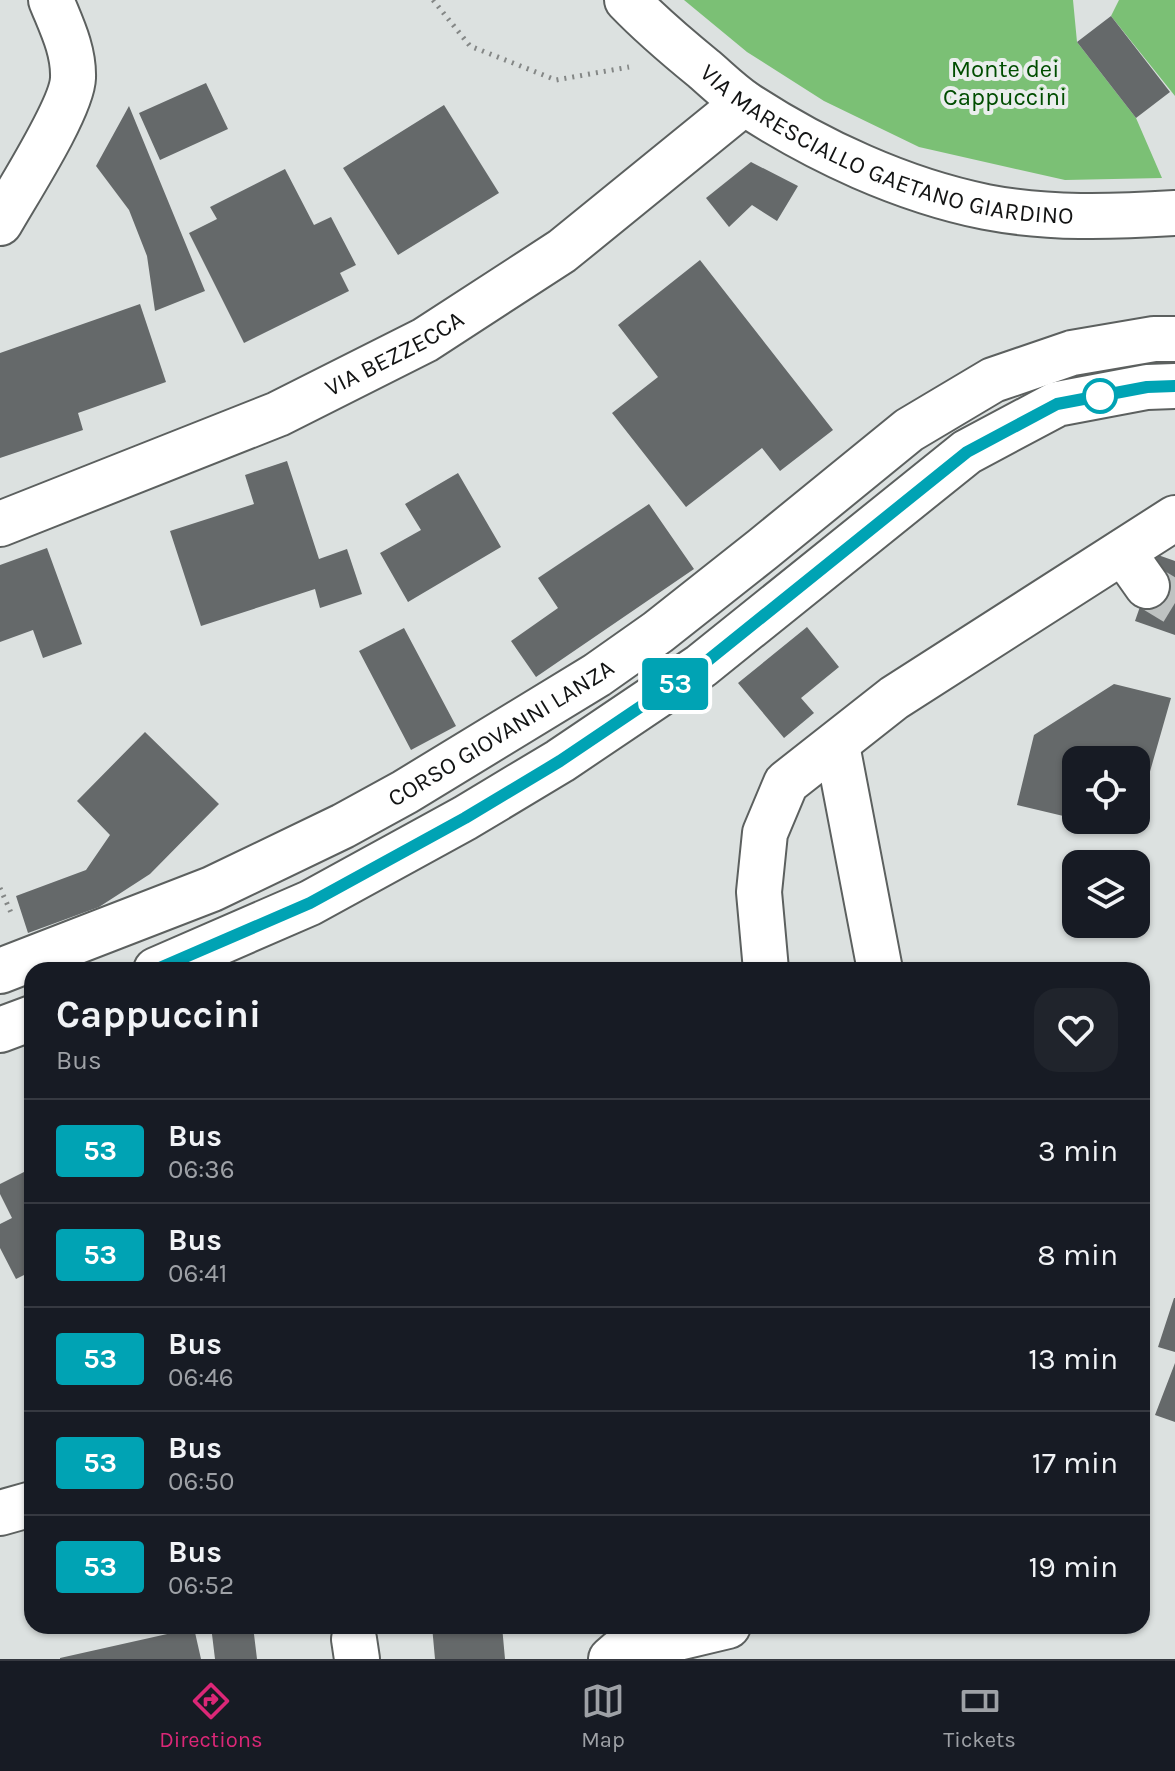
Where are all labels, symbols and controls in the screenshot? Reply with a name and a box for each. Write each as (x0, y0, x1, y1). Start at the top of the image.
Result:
park label: Monte dei Cappuccini (943, 55, 1067, 111)
street label: VIA MARESCIALLO GAETANO GIARDINO (694, 58, 1074, 230)
street label: VIA BEZZECCA (320, 305, 469, 402)
unlabelled marker (1083, 379, 1117, 413)
street label: CORSO GIOVANNI LANZA (383, 653, 620, 812)
line badge: 53 (639, 658, 711, 710)
text: 53 (658, 667, 692, 700)
map controls (1062, 746, 1150, 938)
button: locate (1062, 746, 1150, 834)
button: layers (1062, 850, 1150, 938)
button: heart (1034, 988, 1118, 1072)
text: Cappuccini (56, 992, 261, 1037)
text: Bus (56, 1045, 102, 1076)
text: Bus (168, 1118, 222, 1154)
text: 3 min (1038, 1133, 1118, 1169)
text: 53 (83, 1134, 117, 1167)
text: 06:36 (168, 1154, 235, 1185)
text: Bus (168, 1222, 222, 1258)
text: 8 min (1037, 1237, 1118, 1273)
text: 53 (83, 1238, 117, 1271)
text: 06:41 (168, 1258, 227, 1289)
text: Bus (168, 1326, 222, 1362)
text: 13 min (1028, 1341, 1118, 1377)
text: 53 (83, 1342, 117, 1375)
text: 06:46 (168, 1362, 234, 1393)
text: Bus (168, 1430, 222, 1466)
text: 17 min (1032, 1445, 1118, 1481)
text: 53 (83, 1446, 117, 1479)
text: 06:50 (168, 1466, 234, 1497)
text: Bus (168, 1534, 222, 1570)
text: 19 min (1028, 1549, 1118, 1585)
text: 53 (83, 1550, 117, 1583)
text: 06:52 (168, 1570, 234, 1601)
tab: Directions (159, 1679, 263, 1753)
tab: Map (581, 1679, 625, 1753)
tab: Tickets (943, 1679, 1016, 1753)

